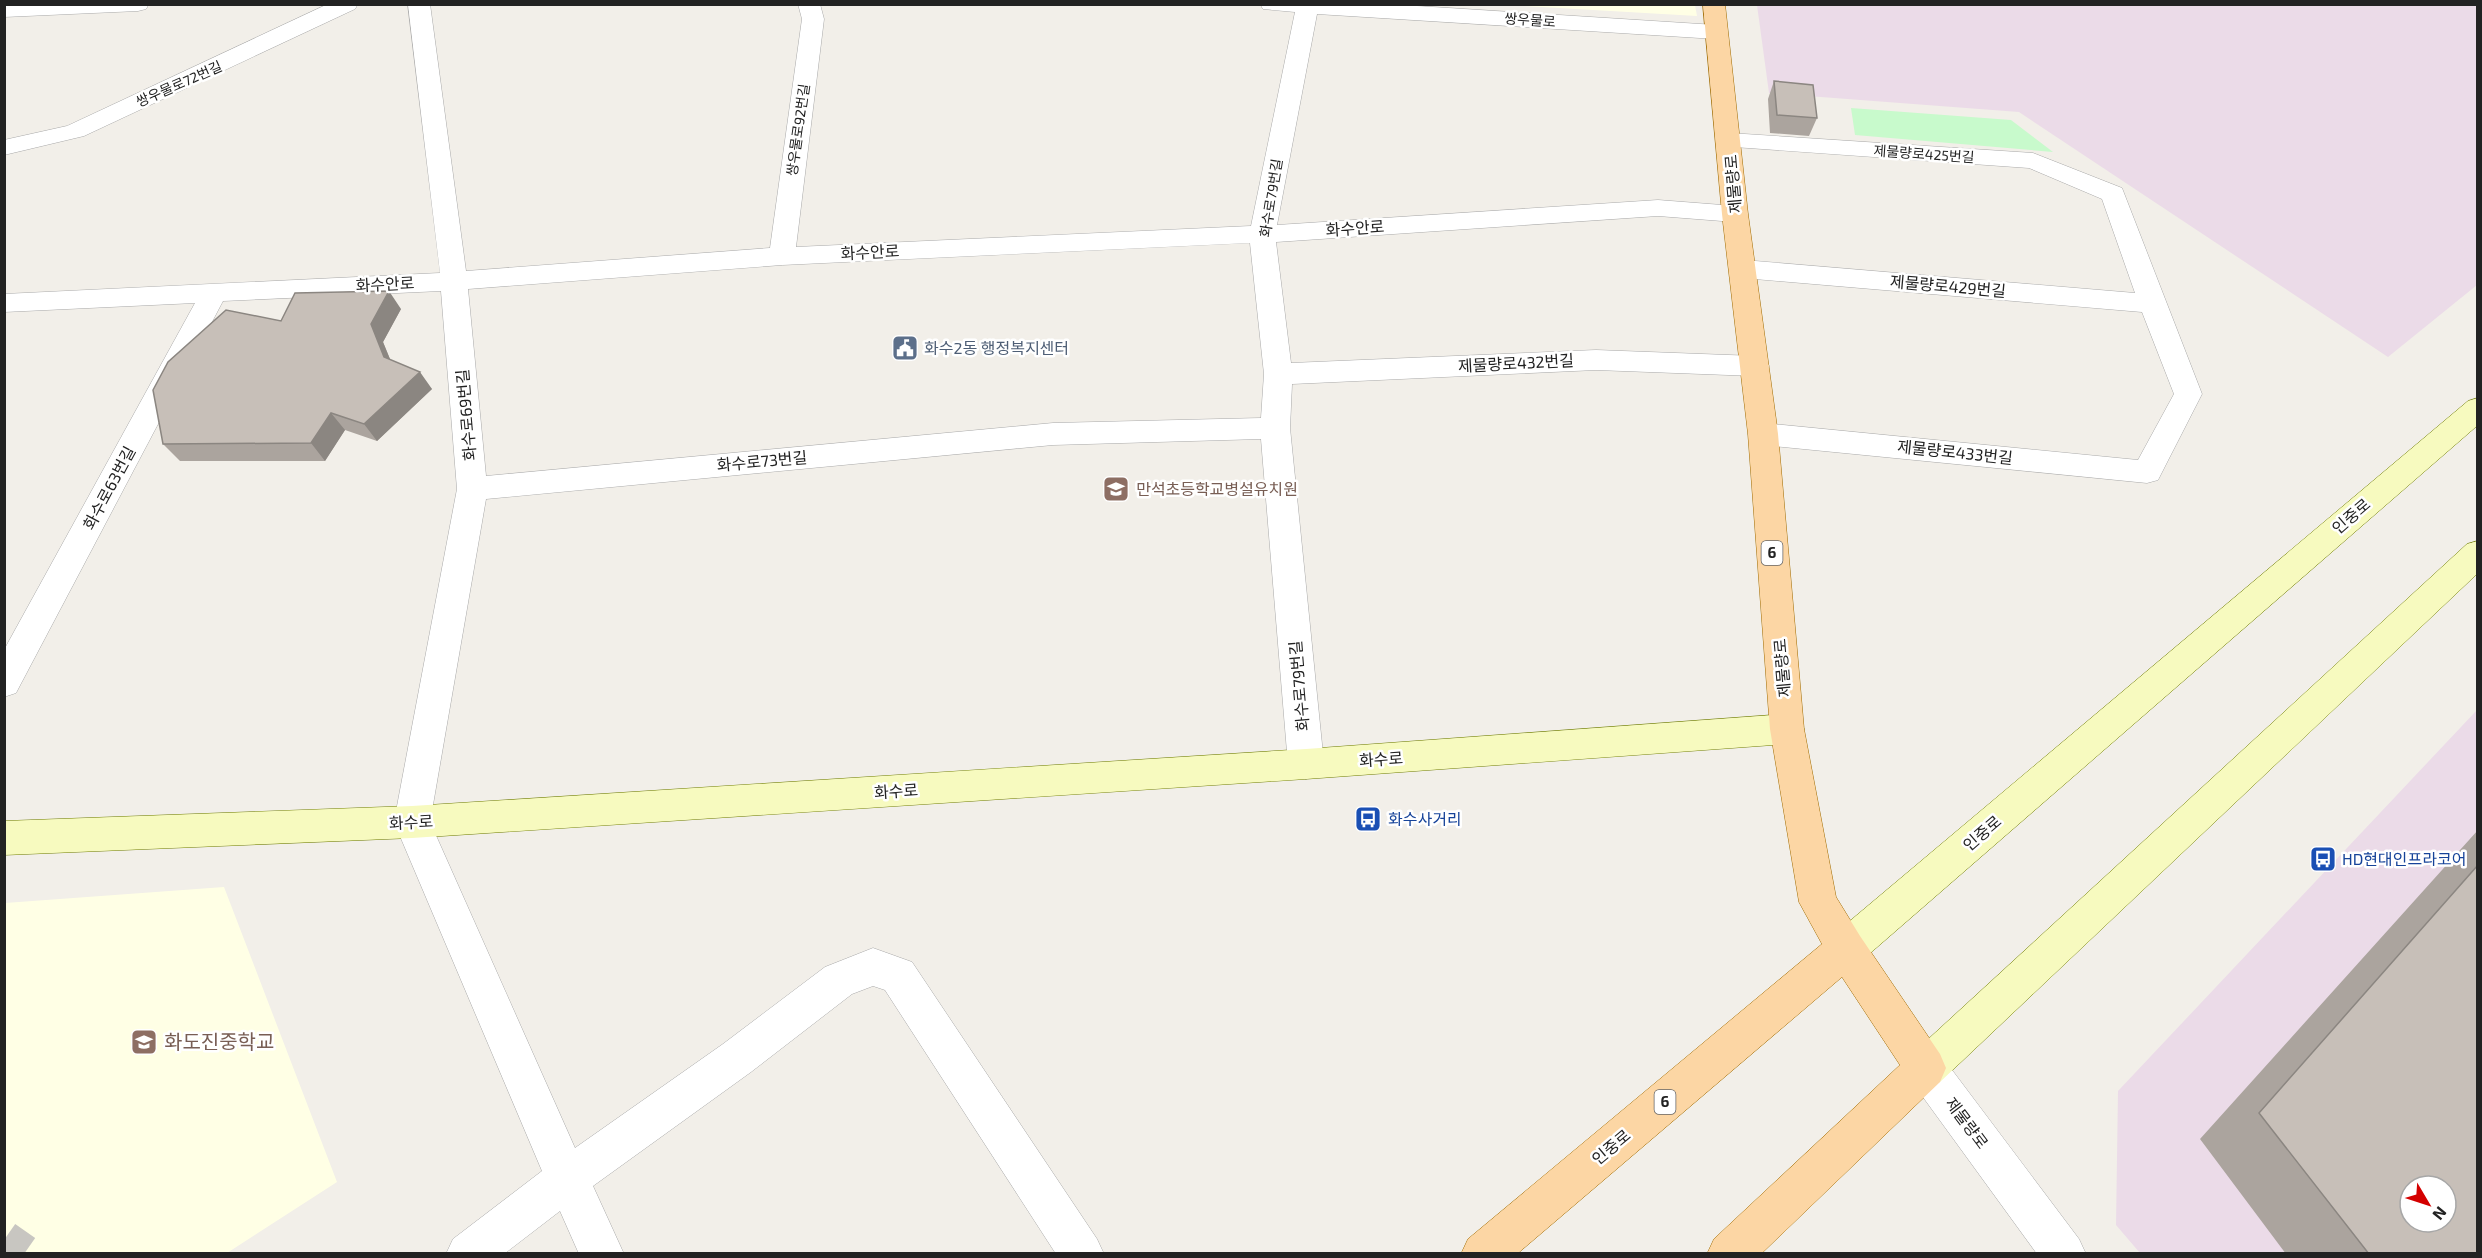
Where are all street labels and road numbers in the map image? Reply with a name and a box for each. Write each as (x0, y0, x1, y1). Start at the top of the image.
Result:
street label: 쌍우물로 (1504, 9, 1556, 30)
street label: 쌍우물로72번길 (133, 57, 224, 110)
street label: 쌍우물로92번길 (783, 83, 812, 177)
street label: 제물량로425번길 (1873, 141, 1975, 166)
street label: 제물량로 (1720, 154, 1745, 214)
street label: 화수로79번길 (1256, 157, 1285, 239)
street label: 화수안로 (1325, 216, 1385, 239)
street label: 화수안로 (840, 240, 900, 263)
street label: 제물량로429번길 (1889, 271, 2007, 300)
street label: 화수안로 (355, 272, 415, 295)
street label: 제물량로432번길 (1458, 350, 1574, 375)
street label: 화수로69번길 (452, 368, 479, 462)
street label: 제물량로433번길 (1896, 436, 2014, 467)
street label: 화수로63번길 (79, 443, 138, 533)
street label: 화수로73번길 (716, 447, 808, 474)
street label: 인중로 (2328, 494, 2374, 537)
road number: 6 (1762, 541, 1782, 565)
street label: 제물량로 (1769, 638, 1794, 698)
street label: 화수로79번길 (1285, 640, 1312, 732)
street label: 화수로 (1358, 747, 1404, 770)
street label: 화수로 (873, 779, 919, 802)
street label: 화수로 (388, 811, 434, 832)
street label: 인중로 (1959, 811, 2005, 854)
road number: 6 (1654, 1090, 1676, 1114)
street label: 제물량로 (1942, 1093, 1993, 1152)
street label: 인중로 (1588, 1125, 1634, 1168)

